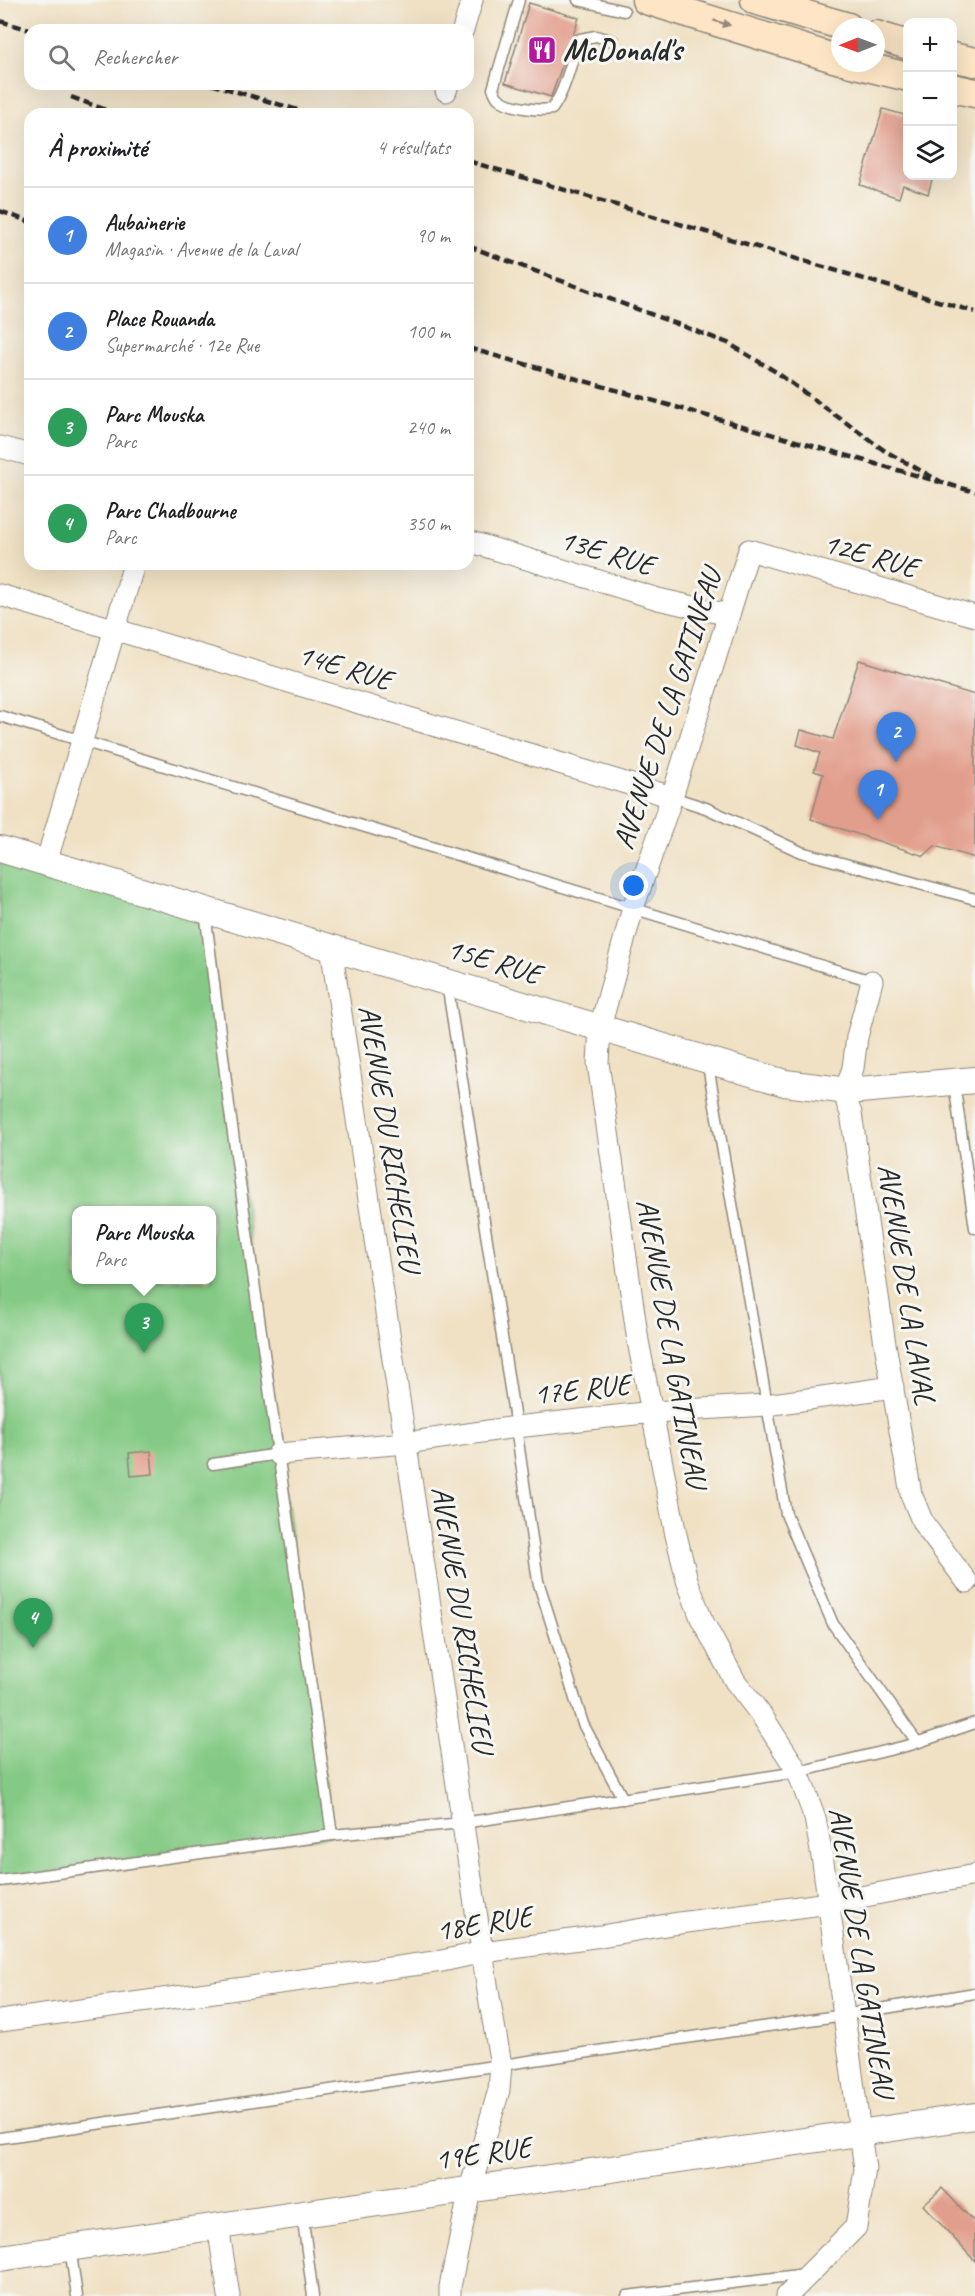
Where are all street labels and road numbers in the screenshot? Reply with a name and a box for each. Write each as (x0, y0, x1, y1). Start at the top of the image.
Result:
street label: 13E RUE (555, 520, 662, 585)
street label: 12E RUE (819, 523, 926, 588)
street label: AVENUE DE LA GATINEAU (604, 560, 732, 854)
street label: 14E RUE (293, 635, 400, 700)
street label: 15E RUE (442, 929, 549, 994)
street label: AVENUE DU RICHELIEU (350, 1002, 431, 1279)
street label: AVENUE DE LA LAVAL (869, 1161, 945, 1408)
street label: AVENUE DE LA GATINEAU (628, 1196, 717, 1495)
street label: 17E RUE (532, 1365, 636, 1413)
street label: AVENUE DU RICHELIEU (423, 1483, 504, 1760)
street label: AVENUE DE LA GATINEAU (820, 1805, 904, 2104)
street label: 18E RUE (433, 1896, 538, 1949)
street label: 19E RUE (433, 2127, 537, 2179)

